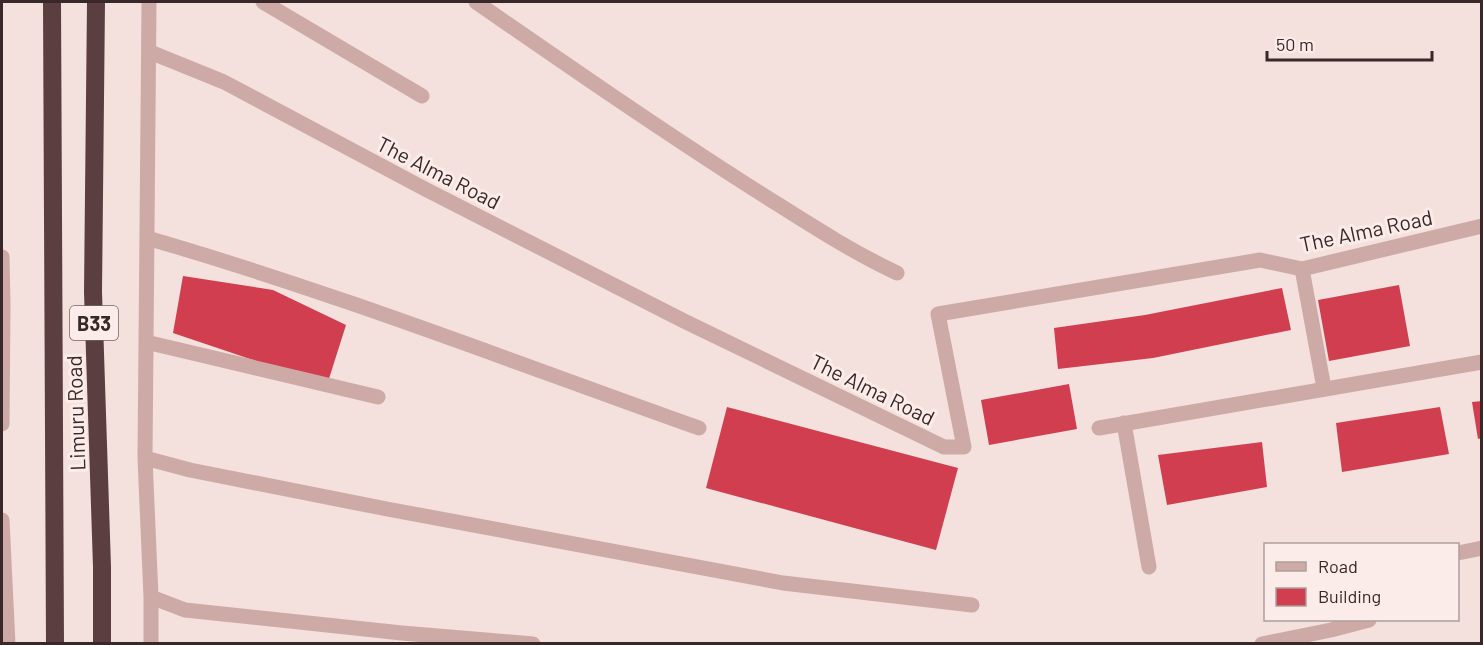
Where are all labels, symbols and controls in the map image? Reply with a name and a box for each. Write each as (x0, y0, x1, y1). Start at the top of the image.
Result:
scale bar (1267, 24, 1432, 62)
text: 50 m (1276, 33, 1314, 55)
street label: The Alma Road (373, 130, 505, 214)
street label: The Alma Road (1297, 204, 1435, 256)
road number: B33 (70, 306, 118, 340)
street label: The Alma Road (807, 348, 939, 430)
street label: Limuru Road (60, 355, 90, 471)
legend (1264, 543, 1459, 621)
text: Road (1318, 555, 1358, 577)
text: Building (1318, 585, 1381, 607)

